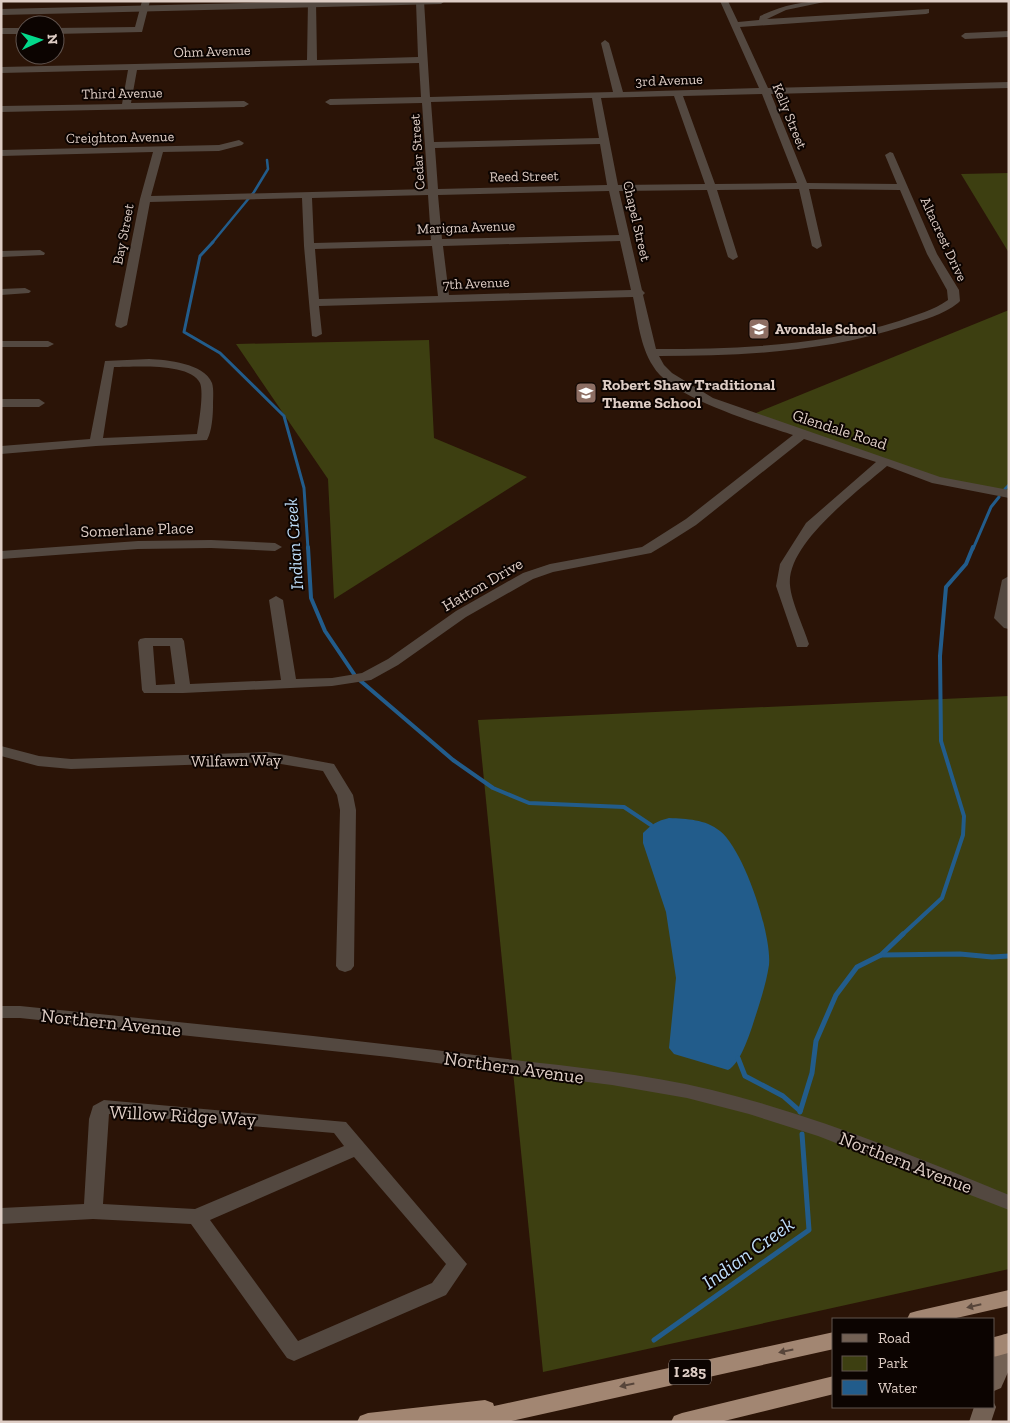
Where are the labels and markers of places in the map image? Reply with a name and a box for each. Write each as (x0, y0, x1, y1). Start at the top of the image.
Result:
school or university icon: Avondale School (747, 317, 771, 341)
place label: Avondale School (775, 321, 876, 338)
place label: Robert Shaw Traditional Theme School (602, 375, 776, 412)
school or university icon: Robert Shaw Traditional Theme School (574, 381, 598, 405)

